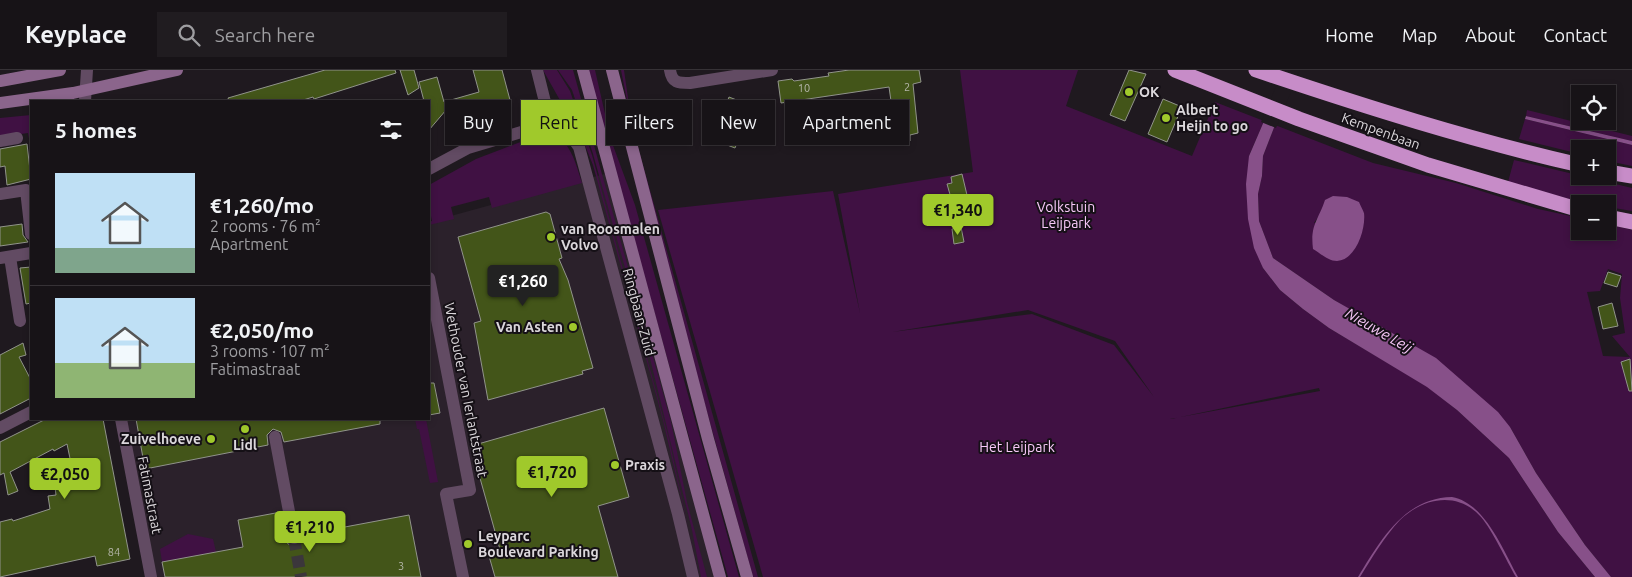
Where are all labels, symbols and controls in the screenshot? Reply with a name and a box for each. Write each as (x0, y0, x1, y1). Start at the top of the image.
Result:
search box (157, 12, 507, 57)
text: Keyplace (25, 21, 127, 48)
icon: search (175, 21, 203, 49)
text: Search here (215, 24, 315, 46)
text: Home (1325, 25, 1374, 45)
text: Map (1402, 25, 1437, 45)
text: About (1465, 25, 1515, 45)
text: Contact (1543, 25, 1607, 45)
house number: 2 (904, 81, 910, 93)
house number: 10 (798, 82, 810, 94)
place label: OK (1139, 84, 1160, 100)
map controls (1571, 85, 1616, 240)
button: locate (1571, 85, 1616, 130)
marker: OK (1123, 86, 1135, 98)
chip: Buy (445, 100, 511, 145)
chip: Rent (521, 100, 596, 145)
chip: Filters (606, 100, 692, 145)
chip: New (702, 100, 775, 145)
chip: Apartment (785, 100, 909, 145)
place label: Albert Heijn to go (1176, 102, 1248, 134)
street label: Kempenbaan (1339, 109, 1423, 153)
marker: Albert Heijn to go (1160, 112, 1172, 124)
icon: filters (377, 116, 405, 144)
text: 5 homes (55, 118, 137, 142)
button: + (1571, 140, 1616, 185)
icon: home (95, 193, 155, 253)
text: €1,260/mo (210, 193, 314, 217)
pin: €1,340 (917, 194, 999, 236)
button: − (1571, 195, 1616, 240)
park label: Volkstuin Leijpark (1037, 199, 1095, 231)
text: €1,340 (933, 201, 983, 219)
text: 2 rooms · 76 m² (210, 217, 321, 235)
place label: van Roosmalen Volvo (561, 221, 660, 253)
marker: van Roosmalen Volvo (545, 231, 557, 243)
text: Apartment (210, 235, 288, 253)
pin: €1,260 (482, 264, 564, 307)
street label: Ringbaan-Zuid (620, 266, 658, 358)
text: €1,260 (498, 272, 548, 290)
street label: Wethouder van Ierlantstraat (441, 301, 491, 479)
water label: Nieuwe Leij (1343, 304, 1417, 357)
icon: home (95, 318, 155, 378)
text: €2,050/mo (210, 318, 314, 342)
place label: Van Asten (496, 319, 563, 335)
marker: Van Asten (567, 321, 579, 333)
text: 3 rooms · 107 m² (210, 342, 330, 360)
text: Fatimastraat (210, 360, 300, 378)
marker: Lidl (239, 423, 251, 435)
place label: Zuivelhoeve (121, 431, 201, 447)
marker: Zuivelhoeve (205, 433, 217, 445)
place label: Lidl (233, 437, 257, 453)
park label: Het Leijpark (979, 439, 1055, 455)
street label: Fatimastraat (135, 455, 165, 536)
pin: €1,720 (511, 456, 593, 498)
place label: Praxis (625, 457, 666, 473)
pin: €2,050 (24, 458, 106, 500)
marker: Praxis (609, 459, 621, 471)
text: €1,720 (527, 463, 577, 481)
text: €2,050 (40, 465, 90, 483)
pin: €1,210 (269, 510, 351, 553)
text: €1,210 (285, 518, 335, 536)
place label: Leyparc Boulevard Parking (478, 528, 599, 560)
marker: Leyparc Boulevard Parking (462, 538, 474, 550)
house number: 84 (108, 546, 120, 558)
house number: 3 (398, 560, 404, 572)

